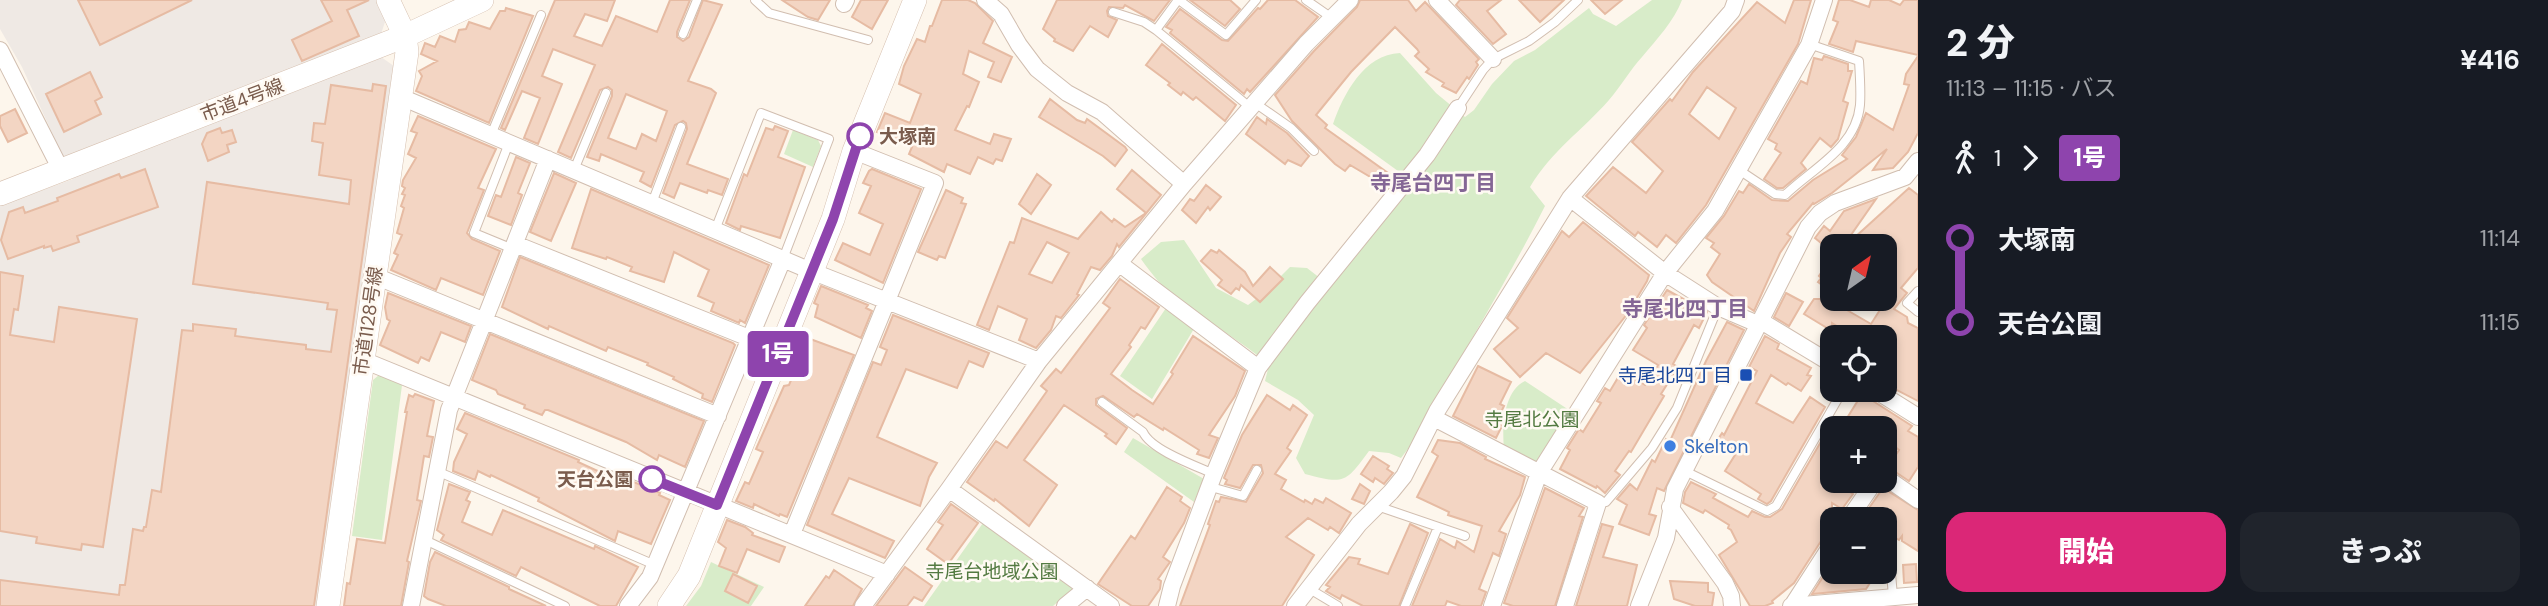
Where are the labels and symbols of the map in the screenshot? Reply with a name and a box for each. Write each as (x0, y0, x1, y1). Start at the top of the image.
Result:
street label: 市道4号線 (197, 73, 287, 127)
marker: 大塚南 (847, 123, 873, 149)
place label: 大塚南 (879, 124, 936, 149)
district label: 寺尾台四丁目 (1370, 169, 1496, 197)
north arrow (1820, 234, 1897, 312)
street label: 市道1128号線 (348, 265, 388, 377)
district label: 寺尾北四丁目 (1622, 295, 1748, 323)
line badge: 1号 (746, 331, 810, 377)
place label: 寺尾北四丁目 (1618, 363, 1732, 388)
marker: 寺尾北四丁目 (1738, 367, 1754, 383)
park label: 寺尾北公園 (1484, 407, 1580, 432)
place label: Skelton (1684, 434, 1748, 459)
marker: Skelton (1662, 438, 1678, 454)
marker: 天台公園 (639, 466, 665, 492)
place label: 天台公園 (557, 467, 633, 492)
park label: 寺尾台地域公園 (925, 559, 1059, 584)

